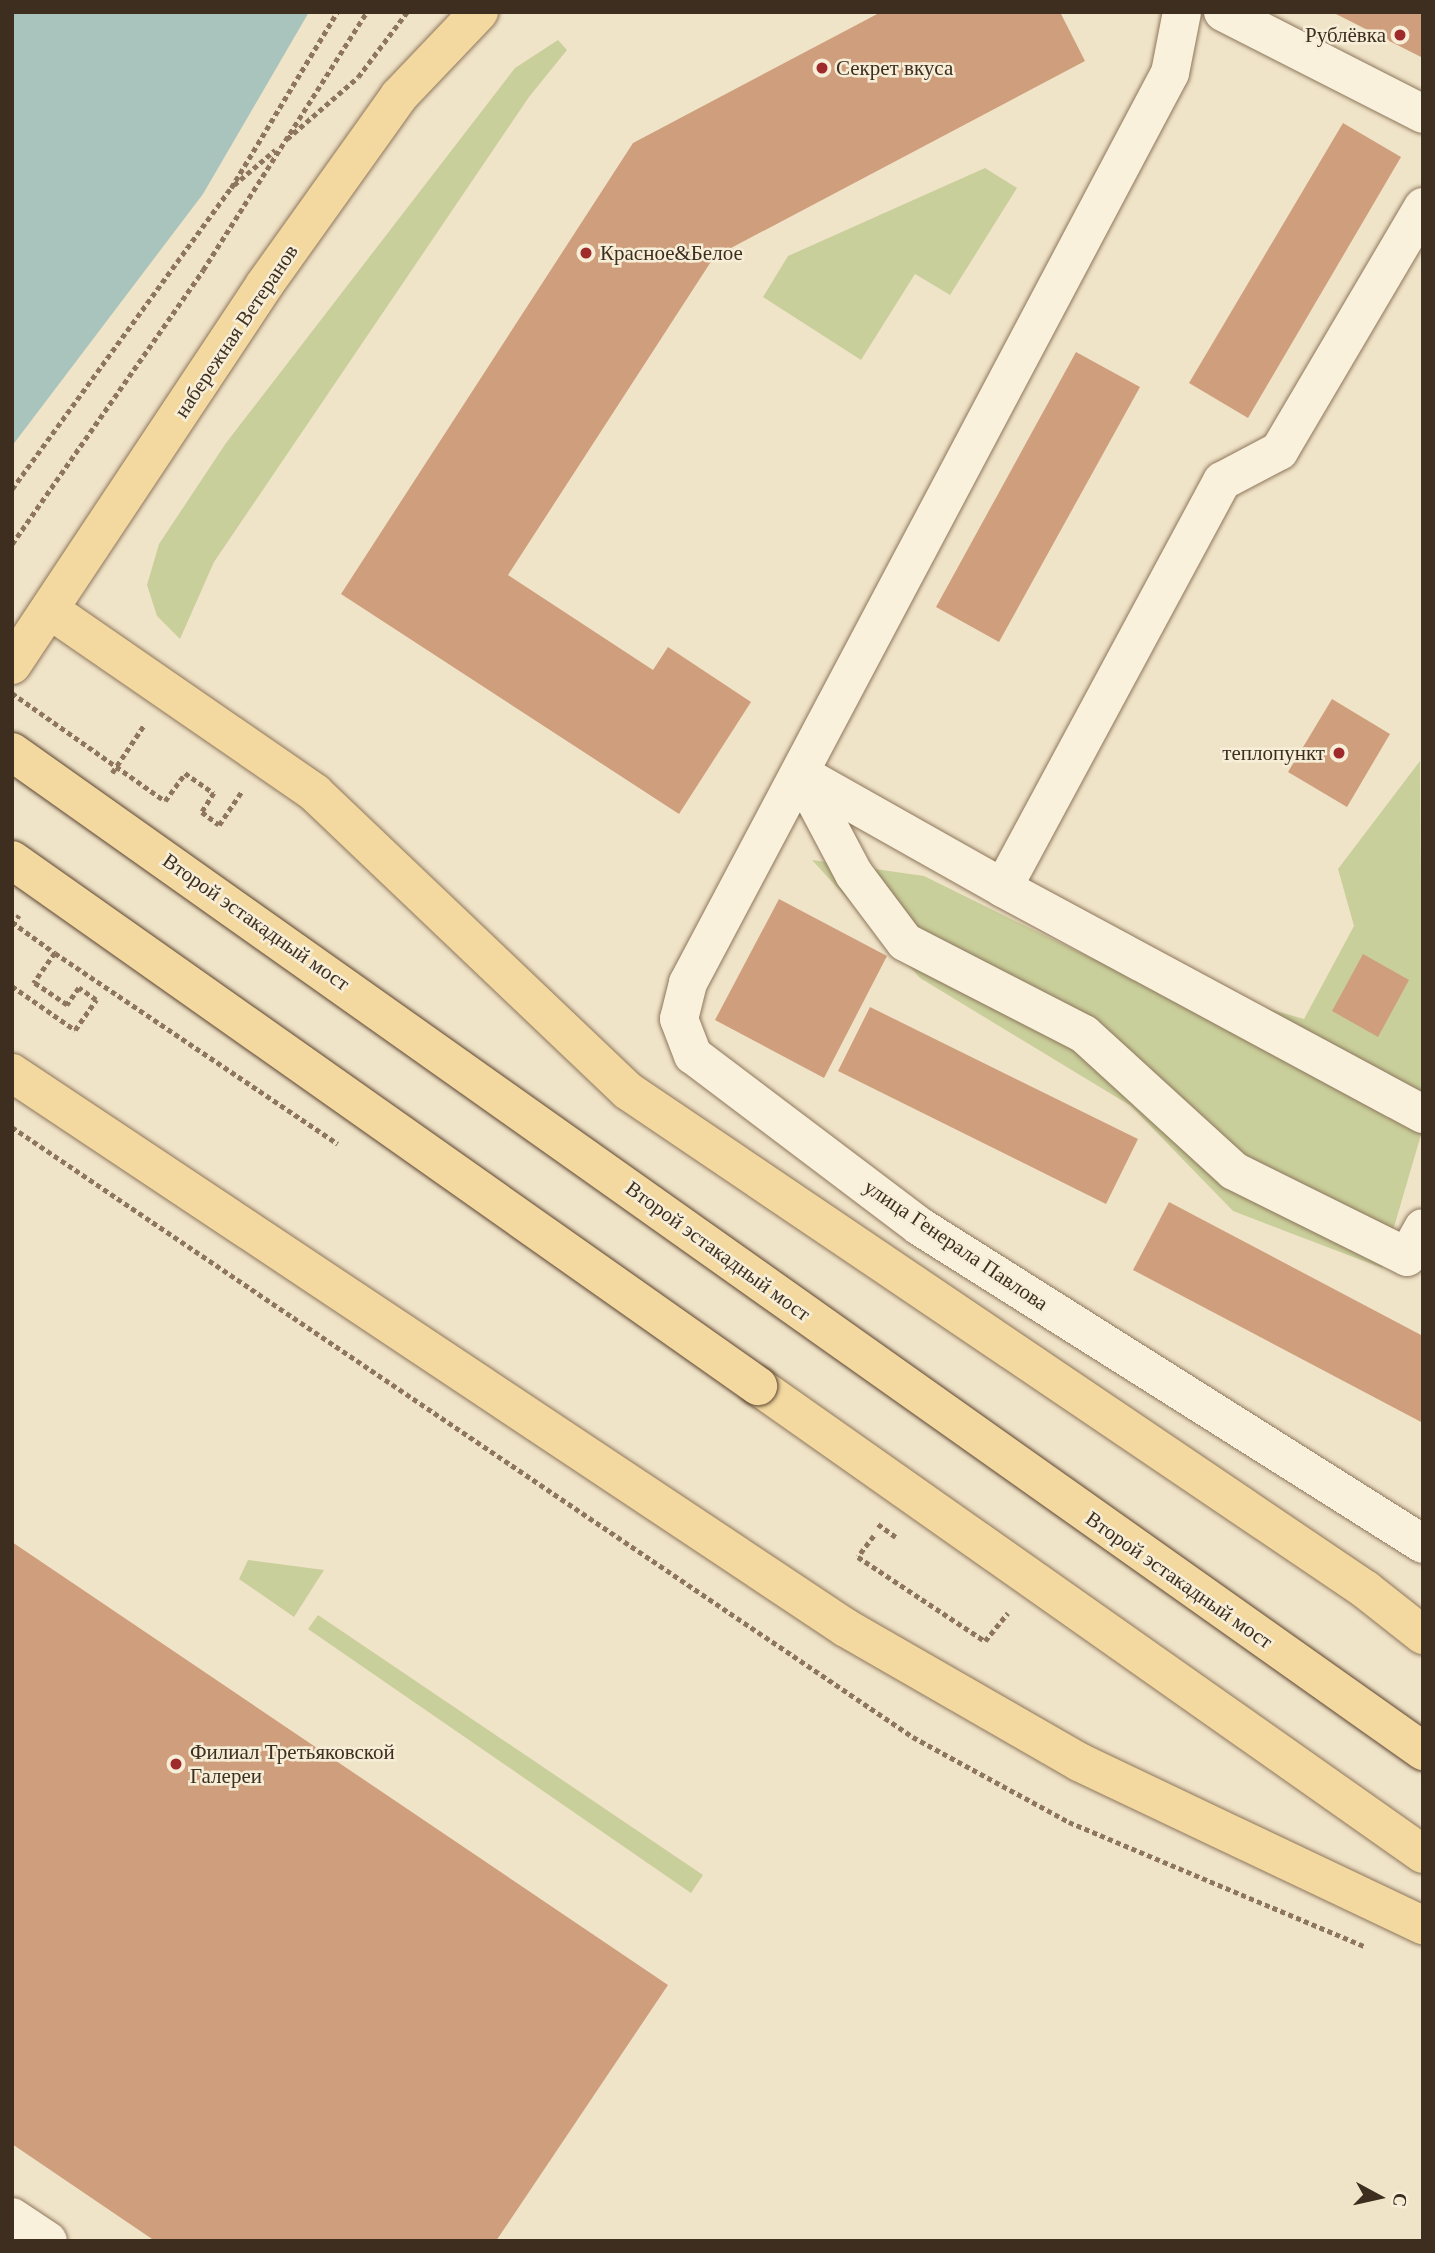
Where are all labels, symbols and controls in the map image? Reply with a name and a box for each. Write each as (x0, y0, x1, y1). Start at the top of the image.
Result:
place label: Рублёвка (1305, 22, 1386, 48)
marker: Рублёвка (1392, 27, 1408, 43)
place label: Секрет вкуса (836, 55, 953, 81)
marker: Секрет вкуса (814, 60, 830, 76)
street label: набережная Ветеранов (169, 240, 303, 422)
place label: Красное&Белое (600, 240, 743, 266)
marker: Красное&Белое (578, 245, 594, 261)
place label: теплопункт (1222, 740, 1325, 766)
marker: теплопункт (1331, 745, 1347, 761)
street label: Второй эстакадный мост (158, 848, 354, 996)
street label: улица Генерала Павлова (859, 1174, 1053, 1316)
street label: Второй эстакадный мост (621, 1175, 815, 1327)
street label: Второй эстакадный мост (1081, 1506, 1277, 1654)
place label: Филиал Третьяковской Галереи (190, 1739, 395, 1789)
marker: Филиал Третьяковской Галереи (168, 1756, 184, 1772)
north arrow (1344, 2162, 1414, 2232)
text: С (1389, 2192, 1412, 2208)

